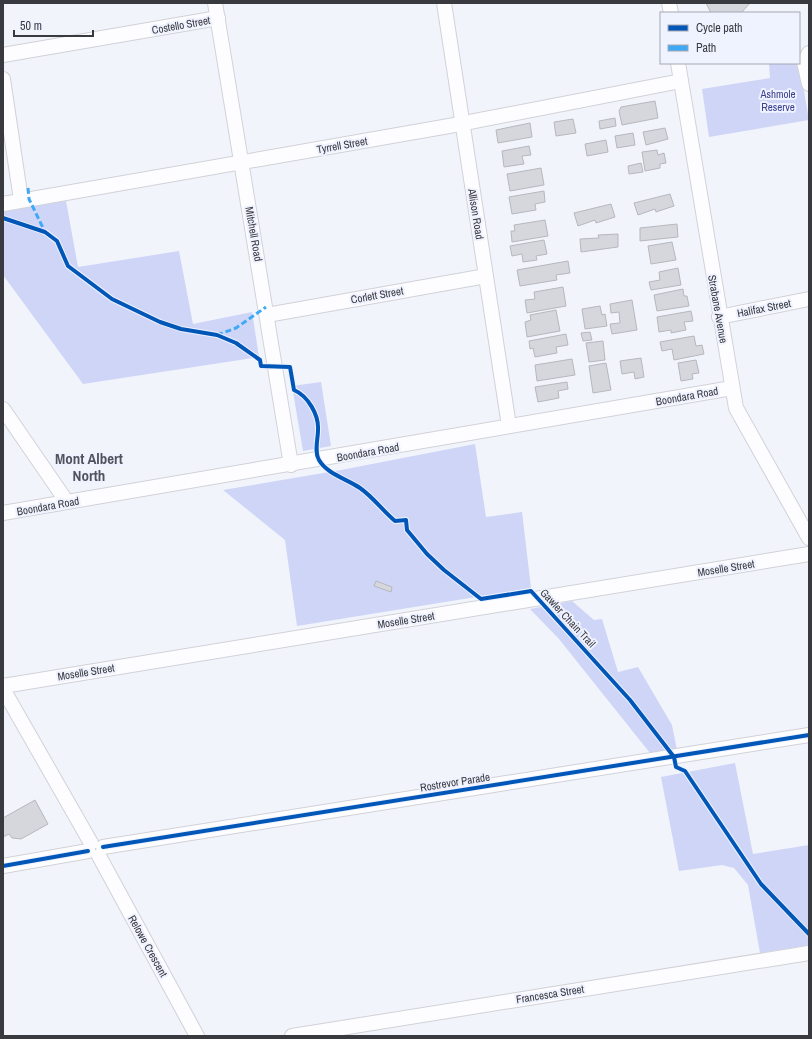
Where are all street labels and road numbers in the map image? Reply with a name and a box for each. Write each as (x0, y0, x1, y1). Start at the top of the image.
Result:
street label: Costello Street (151, 13, 212, 37)
street label: Tyrrell Street (316, 134, 369, 156)
street label: Allison Road (465, 187, 487, 240)
street label: Mitchell Road (242, 206, 266, 262)
street label: Strabane Avenue (705, 274, 731, 344)
street label: Corlett Street (350, 283, 405, 307)
street label: Halifax Street (736, 296, 793, 320)
street label: Boondara Road (655, 384, 719, 408)
street label: Boondara Road (336, 440, 400, 464)
street label: Boondara Road (16, 494, 80, 518)
street label: Moselle Street (696, 557, 756, 579)
street label: Gawler Chain Trail (537, 586, 599, 650)
street label: Moselle Street (376, 609, 436, 631)
street label: Moselle Street (56, 661, 116, 683)
street label: Rostrevor Parade (419, 770, 491, 794)
street label: Relowe Crescent (125, 913, 171, 980)
street label: Francesca Street (515, 982, 585, 1006)

